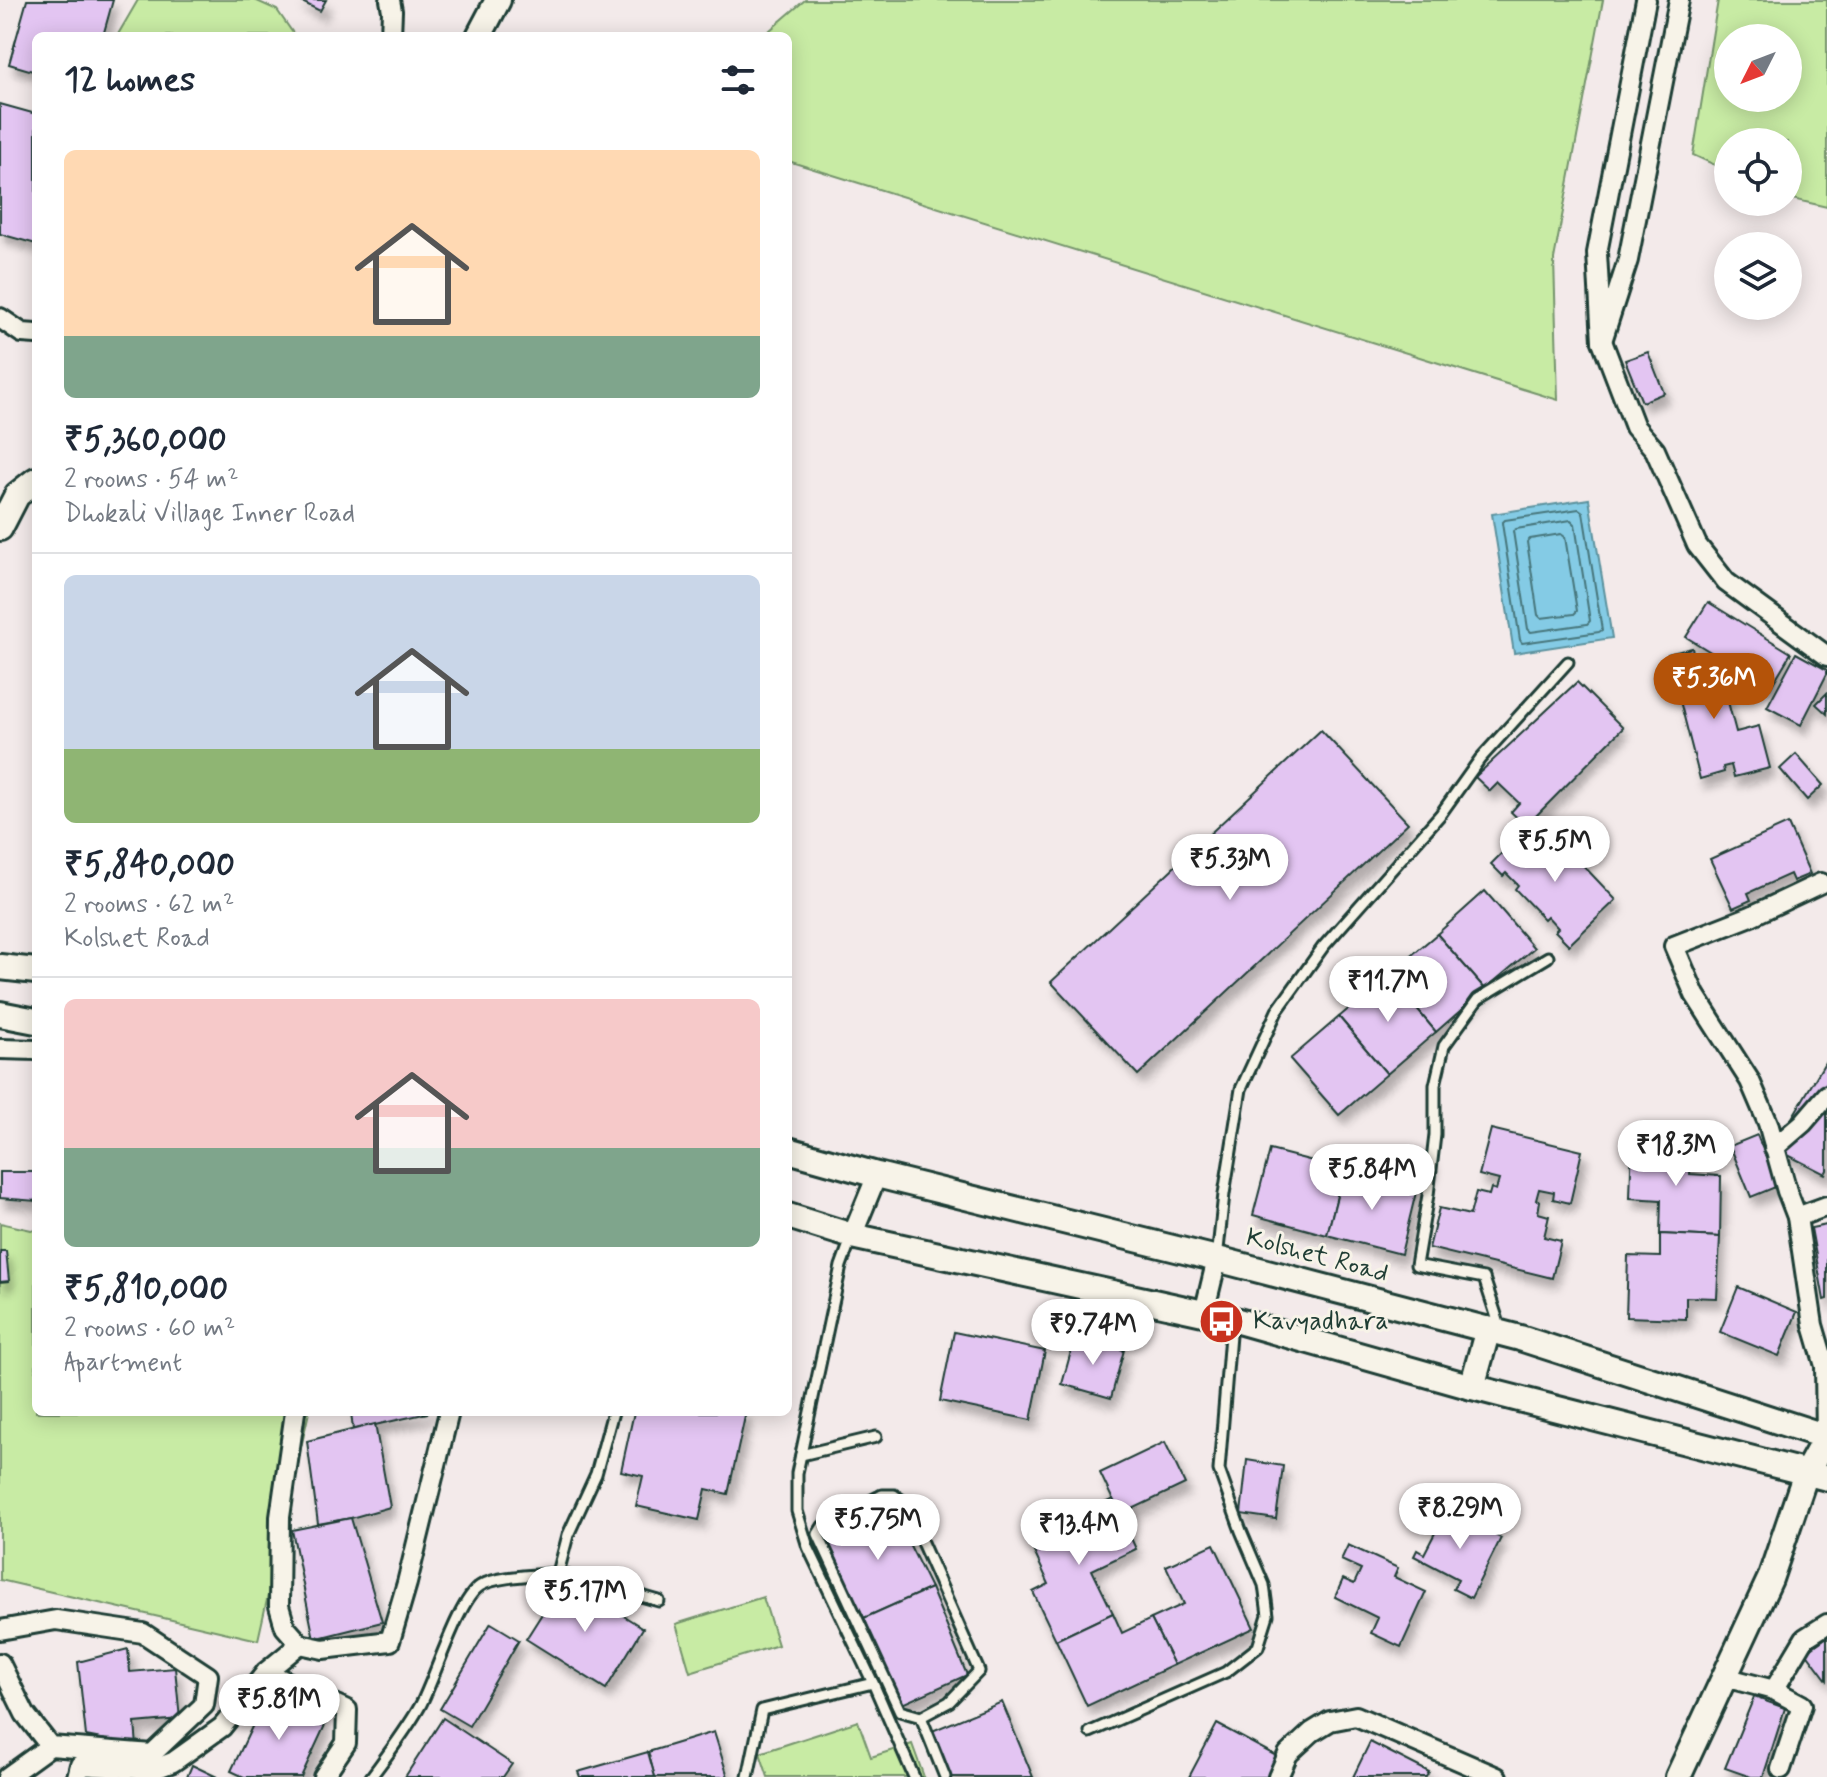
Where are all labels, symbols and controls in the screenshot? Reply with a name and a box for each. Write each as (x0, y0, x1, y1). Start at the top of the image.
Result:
north arrow (1714, 24, 1802, 112)
map controls (1714, 24, 1802, 320)
text: 12 homes (64, 58, 195, 103)
icon: filters (716, 58, 760, 102)
button: locate (1714, 128, 1802, 216)
icon: home (340, 202, 484, 346)
button: layers (1714, 232, 1802, 320)
text: ₹5,360,000 (64, 418, 227, 463)
text: 2 rooms · 54 m² (64, 463, 239, 497)
text: Dhokali Village Inner Road (64, 497, 355, 531)
icon: home (340, 627, 484, 771)
pin: ₹5.36M (1649, 653, 1779, 721)
text: ₹5.36M (1672, 662, 1756, 696)
pin: ₹5.5M (1499, 816, 1611, 884)
text: ₹5.5M (1518, 825, 1592, 859)
pin: ₹5.33M (1165, 834, 1295, 902)
text: ₹5,840,000 (64, 843, 235, 888)
text: ₹5.33M (1189, 843, 1271, 877)
text: 2 rooms · 62 m² (64, 888, 234, 922)
text: Kolshet Road (64, 922, 210, 956)
pin: ₹11.7M (1323, 956, 1453, 1024)
text: ₹11.7M (1347, 965, 1429, 999)
icon: home (340, 1051, 484, 1195)
pin: ₹18.3M (1611, 1120, 1741, 1188)
text: ₹18.3M (1636, 1129, 1716, 1163)
pin: ₹5.84M (1307, 1144, 1437, 1212)
text: ₹5.84M (1327, 1153, 1417, 1187)
street label: Kolshet Road (1242, 1221, 1392, 1291)
text: ₹5,810,000 (64, 1267, 228, 1312)
bus stop icon: Kavyadhara (1198, 1298, 1246, 1346)
pin: ₹9.74M (1028, 1299, 1158, 1367)
place label: Kavyadhara (1253, 1305, 1389, 1339)
text: ₹9.74M (1049, 1308, 1137, 1342)
text: 2 rooms · 60 m² (64, 1312, 235, 1346)
text: Apartment (64, 1346, 182, 1380)
pin: ₹8.29M (1395, 1483, 1525, 1551)
text: ₹8.29M (1417, 1492, 1503, 1526)
pin: ₹5.75M (813, 1494, 943, 1562)
pin: ₹13.4M (1014, 1499, 1144, 1567)
text: ₹5.75M (834, 1503, 922, 1537)
text: ₹13.4M (1039, 1508, 1119, 1542)
pin: ₹5.17M (520, 1566, 650, 1634)
text: ₹5.17M (543, 1575, 627, 1609)
pin: ₹5.81M (214, 1674, 344, 1742)
text: ₹5.81M (237, 1683, 321, 1717)

